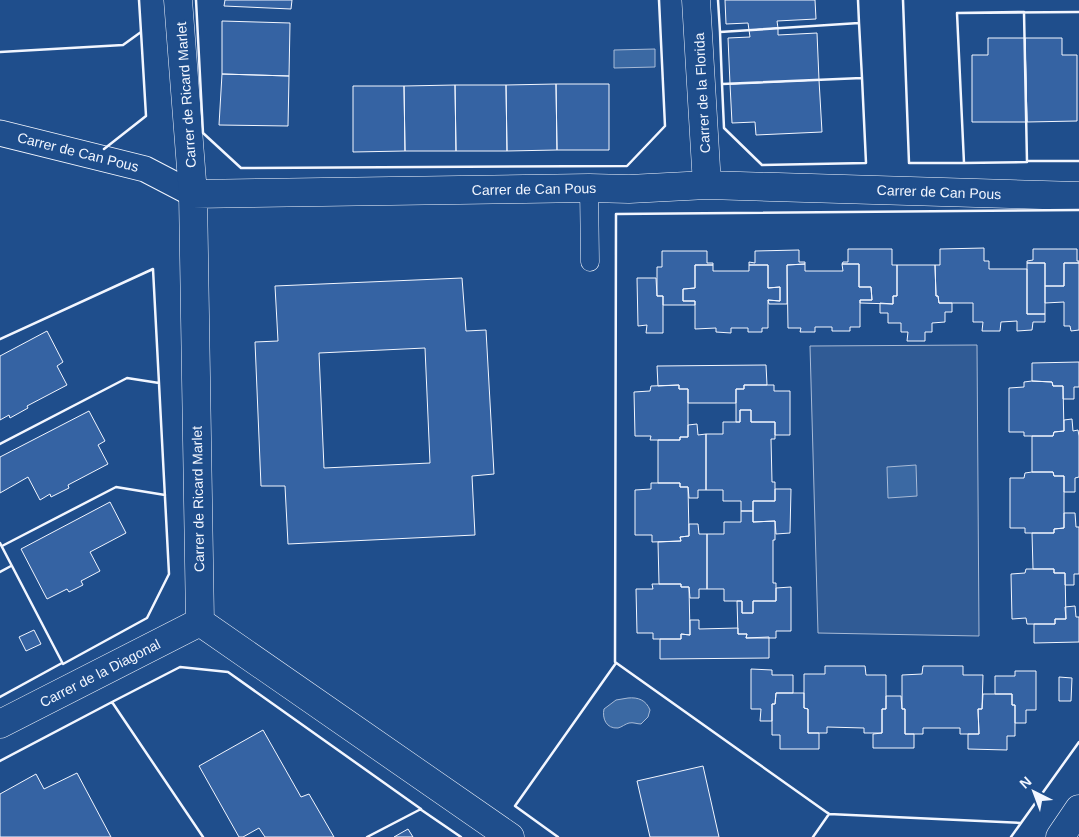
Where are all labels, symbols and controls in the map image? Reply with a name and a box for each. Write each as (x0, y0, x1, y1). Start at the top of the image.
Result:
street label: Carrer de Ricard Marlet (173, 21, 199, 169)
street label: Carrer de la Florida (691, 32, 713, 154)
street label: Carrer de Can Pous (16, 129, 140, 175)
street label: Carrer de Can Pous (472, 180, 596, 198)
street label: Carrer de Can Pous (877, 182, 1001, 202)
street label: Carrer de Ricard Marlet (189, 426, 207, 572)
street label: Carrer de la Diagonal (37, 636, 163, 710)
north arrow (1009, 767, 1059, 817)
text: N (1016, 773, 1034, 792)

